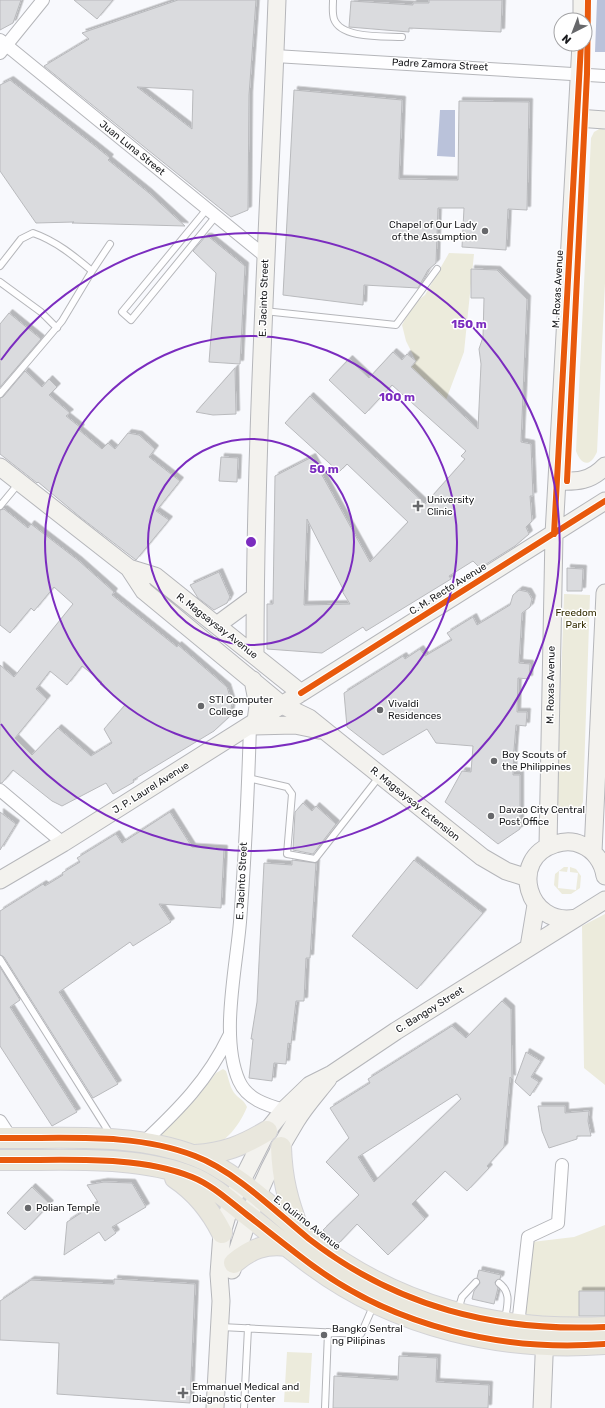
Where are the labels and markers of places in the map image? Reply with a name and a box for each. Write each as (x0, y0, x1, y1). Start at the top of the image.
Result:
place label: Chapel of Our Lady of the Assumption (389, 219, 477, 243)
marker: Chapel of Our Lady of the Assumption (480, 226, 490, 236)
place label: University Clinic (427, 494, 475, 518)
marker: University Clinic (412, 500, 424, 512)
centre of rings (244, 535, 258, 549)
place label: STI Computer College (209, 694, 273, 718)
place label: Vivaldi Residences (388, 698, 441, 722)
marker: STI Computer College (196, 701, 206, 711)
marker: Vivaldi Residences (375, 705, 385, 715)
place label: Boy Scouts of the Philippines (502, 749, 571, 773)
marker: Boy Scouts of the Philippines (489, 756, 499, 766)
place label: Davao City Central Post Office (499, 804, 585, 828)
marker: Davao City Central Post Office (486, 811, 496, 821)
place label: Polian Temple (36, 1202, 100, 1214)
marker: Polian Temple (23, 1203, 33, 1213)
place label: Bangko Sentral ng Pilipinas (332, 1323, 403, 1347)
marker: Bangko Sentral ng Pilipinas (319, 1330, 329, 1340)
place label: Emmanuel Medical and Diagnostic Center (192, 1381, 299, 1405)
marker: Emmanuel Medical and Diagnostic Center (177, 1387, 189, 1399)

